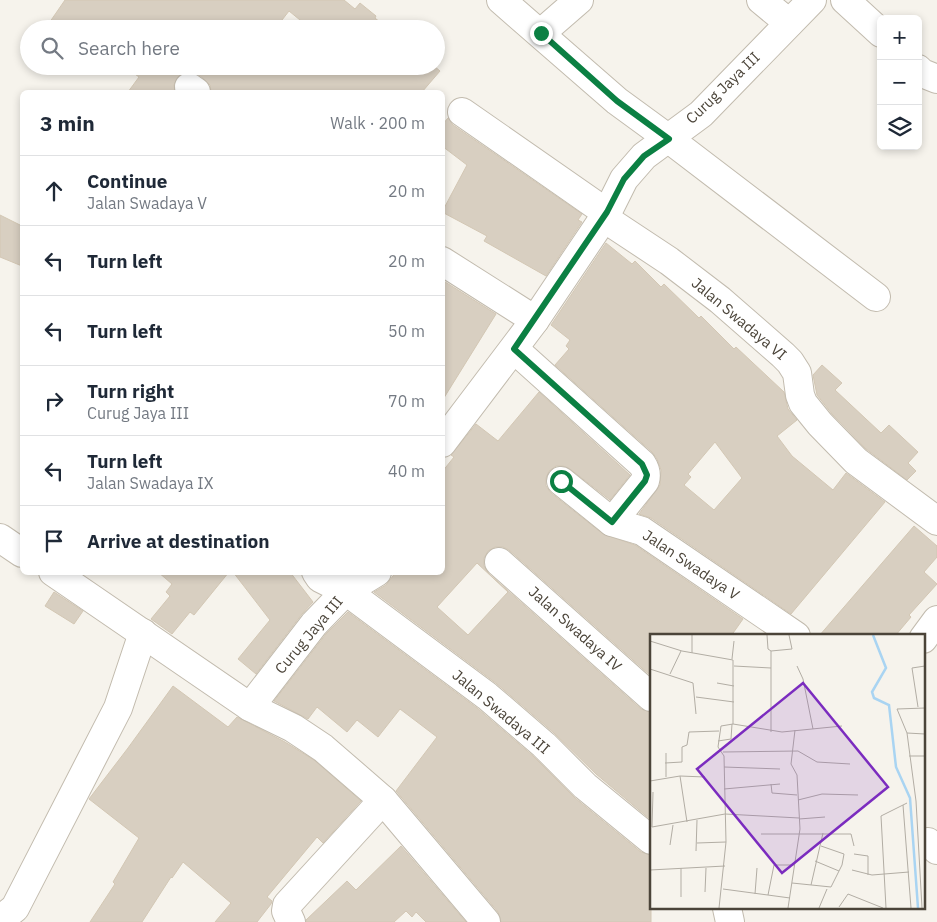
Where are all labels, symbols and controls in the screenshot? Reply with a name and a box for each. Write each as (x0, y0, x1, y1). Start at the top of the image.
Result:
map controls (877, 15, 922, 150)
button: + (877, 15, 922, 60)
search box (20, 20, 445, 75)
route end (530, 22, 553, 45)
icon: search (38, 34, 66, 62)
text: Search here (78, 36, 180, 60)
street label: Curug Jaya III (682, 48, 764, 128)
button: − (877, 60, 922, 105)
button: layers (877, 105, 922, 150)
text: 3 min (40, 109, 95, 137)
text: Walk · 200 m (330, 113, 425, 133)
text: Continue (87, 169, 167, 193)
icon: ahead (40, 177, 68, 205)
text: 20 m (388, 181, 425, 201)
text: Jalan Swadaya V (87, 193, 207, 213)
icon: left (40, 247, 68, 275)
text: Turn left (87, 249, 163, 273)
text: 20 m (388, 251, 425, 271)
street label: Jalan Swadaya VI (688, 273, 791, 364)
icon: left (40, 317, 68, 345)
text: Turn left (87, 319, 163, 343)
text: 50 m (388, 321, 425, 341)
text: Turn right (87, 379, 174, 403)
icon: right (40, 387, 68, 415)
text: 70 m (388, 391, 425, 411)
text: Curug Jaya III (87, 403, 189, 423)
text: Turn left (87, 449, 163, 473)
icon: left (40, 457, 68, 485)
text: 40 m (388, 461, 425, 481)
route start (550, 470, 573, 493)
text: Jalan Swadaya IX (87, 473, 213, 493)
street label: Jalan Swadaya V (639, 525, 743, 604)
icon: arrive (40, 527, 68, 555)
text: Arrive at destination (87, 529, 270, 553)
street label: Jalan Swadaya IV (525, 582, 626, 675)
street label: Curug Jaya III (271, 592, 347, 677)
inset map (650, 634, 924, 910)
street label: Jalan Swadaya III (449, 665, 554, 758)

